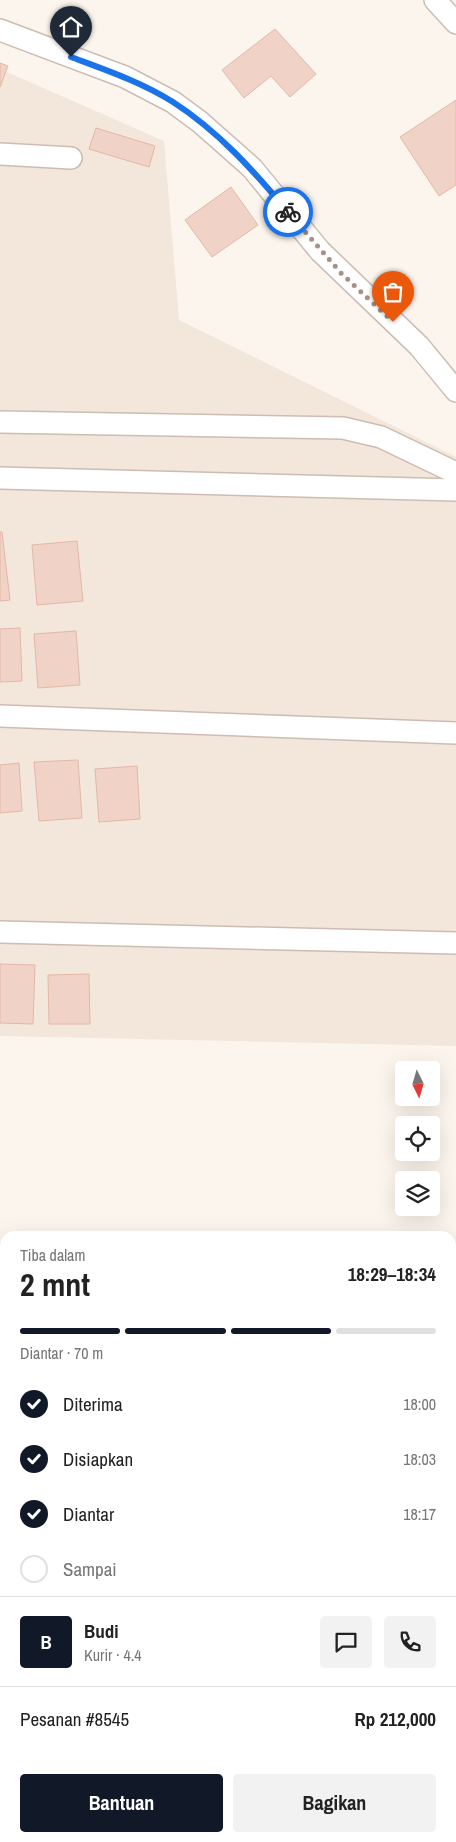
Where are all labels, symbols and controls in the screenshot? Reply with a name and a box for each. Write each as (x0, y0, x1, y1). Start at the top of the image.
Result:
pin (50, 6, 92, 57)
icon: home (57, 13, 85, 41)
courier (263, 187, 313, 237)
icon: bike (274, 198, 302, 226)
pin (372, 271, 414, 322)
icon: bag (379, 278, 407, 306)
north arrow (395, 1061, 440, 1106)
map controls (395, 1061, 440, 1216)
button: locate (395, 1116, 440, 1161)
button: layers (395, 1171, 440, 1216)
text: Tiba dalam (20, 1244, 85, 1266)
text: 18:29–18:34 (348, 1261, 436, 1287)
text: 2 mnt (20, 1263, 90, 1306)
text: Diantar · 70 m (20, 1342, 103, 1364)
icon: check (20, 1390, 48, 1418)
text: Diterima (63, 1391, 123, 1417)
text: 18:00 (403, 1393, 436, 1415)
icon: check (20, 1445, 48, 1473)
text: Disiapkan (63, 1446, 133, 1472)
text: 18:03 (403, 1448, 436, 1470)
icon: check (20, 1500, 48, 1528)
text: Diantar (63, 1501, 114, 1527)
text: 18:17 (403, 1503, 436, 1525)
text: Sampai (63, 1556, 117, 1582)
button: chat (320, 1616, 372, 1668)
button: phone (384, 1616, 436, 1668)
text: Budi (84, 1618, 119, 1644)
text: B (40, 1629, 52, 1655)
text: Kurir · 4.4 (84, 1644, 142, 1666)
text: Pesanan #8545 (20, 1706, 129, 1732)
text: Rp 212,000 (355, 1706, 436, 1732)
button: Bantuan (20, 1774, 223, 1832)
button: Bagikan (233, 1774, 436, 1832)

